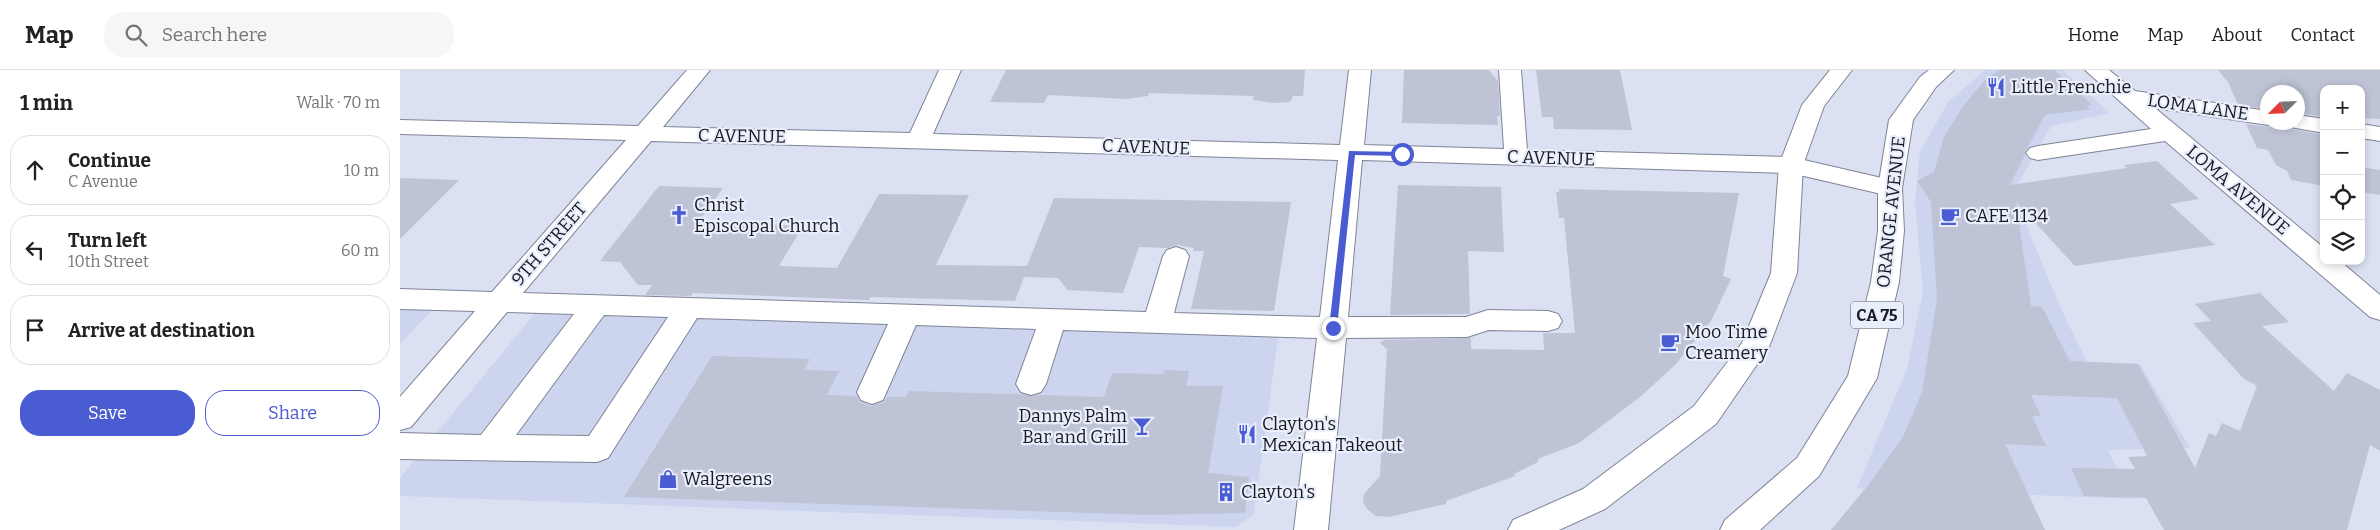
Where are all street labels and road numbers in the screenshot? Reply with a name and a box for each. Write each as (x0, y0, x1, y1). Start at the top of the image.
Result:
street label: LOMA LANE (2146, 89, 2250, 125)
street label: C AVENUE (698, 124, 786, 148)
street label: C AVENUE (1102, 134, 1190, 160)
street label: ORANGE AVENUE (1872, 135, 1910, 289)
street label: LOMA AVENUE (2182, 141, 2294, 239)
street label: C AVENUE (1507, 145, 1595, 171)
street label: 9TH STREET (507, 198, 591, 290)
road number: CA 75 (1851, 302, 1903, 328)

